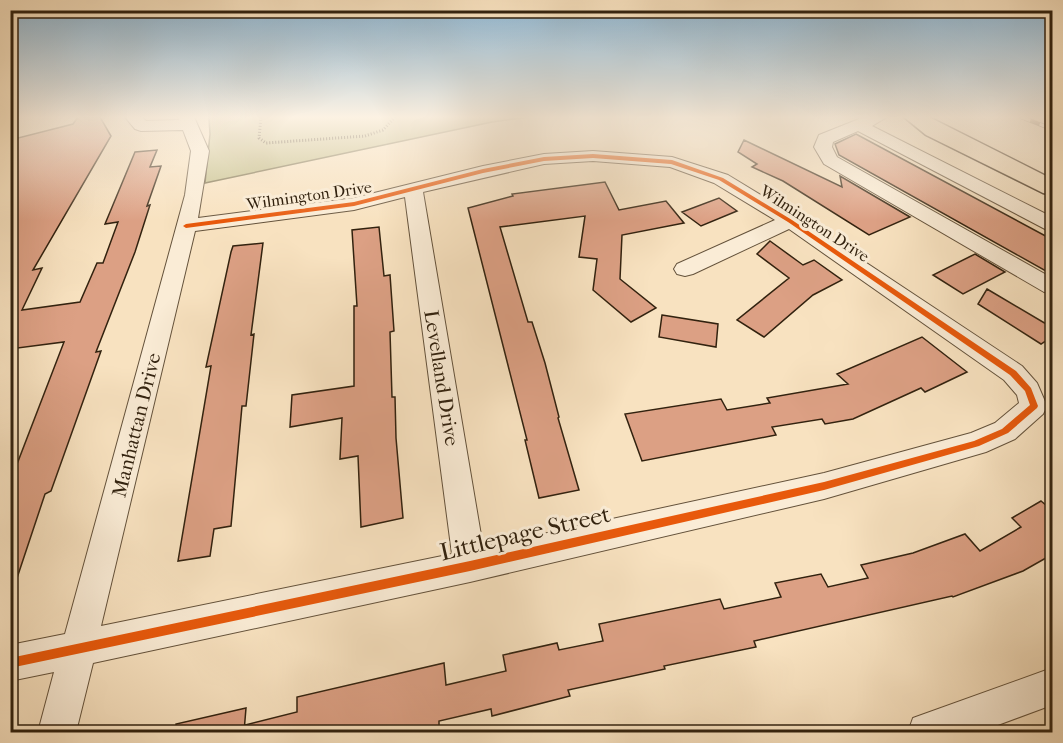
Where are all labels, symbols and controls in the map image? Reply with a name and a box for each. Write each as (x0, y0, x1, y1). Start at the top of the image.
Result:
street label: Wilmington Drive (244, 177, 373, 214)
street label: Wilmington Drive (756, 180, 873, 266)
street label: Levelland Drive (419, 309, 464, 448)
street label: Manhattan Drive (107, 350, 166, 500)
street label: Littlepage Street (437, 500, 613, 566)

